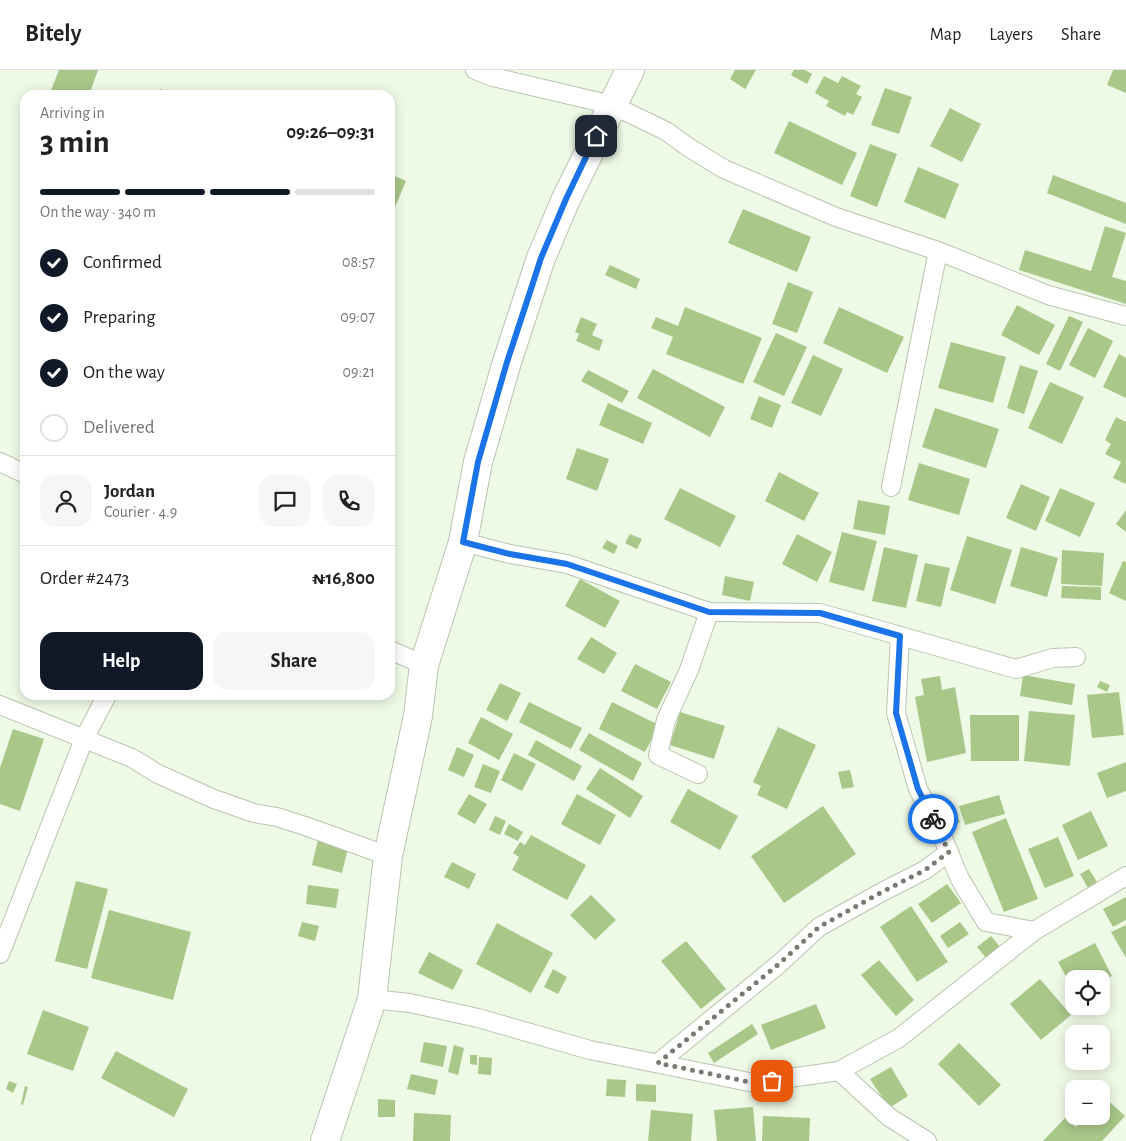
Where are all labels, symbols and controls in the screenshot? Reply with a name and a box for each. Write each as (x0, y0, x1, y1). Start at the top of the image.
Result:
text: Bitely (25, 22, 81, 46)
text: Map (930, 26, 961, 44)
text: Layers (989, 26, 1033, 44)
text: Share (1061, 26, 1101, 44)
text: Arriving in (40, 105, 105, 121)
pin (575, 115, 617, 157)
icon: home (582, 122, 610, 150)
text: 09:26–09:31 (286, 123, 375, 142)
text: 3 min (40, 126, 110, 158)
text: On the way · 340 m (40, 204, 156, 220)
icon: check (40, 249, 68, 277)
text: Confirmed (83, 253, 162, 272)
text: 08:57 (342, 254, 375, 270)
icon: check (40, 304, 68, 332)
text: Preparing (83, 308, 156, 327)
text: 09:07 (340, 309, 375, 325)
icon: check (40, 359, 68, 387)
text: On the way (83, 363, 165, 382)
text: 09:21 (343, 364, 375, 380)
text: Delivered (83, 418, 155, 437)
button: person (40, 475, 92, 527)
button: chat (259, 475, 311, 527)
button: phone (323, 475, 375, 527)
text: Jordan (104, 482, 155, 501)
text: Courier · 4.9 (104, 504, 177, 520)
text: Order #2473 (40, 569, 129, 588)
text: ₦16,800 (312, 569, 375, 588)
button: Help (40, 632, 203, 690)
button: Share (213, 632, 375, 690)
courier (908, 794, 958, 844)
icon: bike (919, 805, 947, 833)
map controls (1065, 970, 1110, 1125)
button: locate (1065, 970, 1110, 1015)
button: + (1065, 1025, 1110, 1070)
pin (751, 1060, 793, 1102)
icon: bag (758, 1067, 786, 1095)
button: − (1065, 1080, 1110, 1125)

